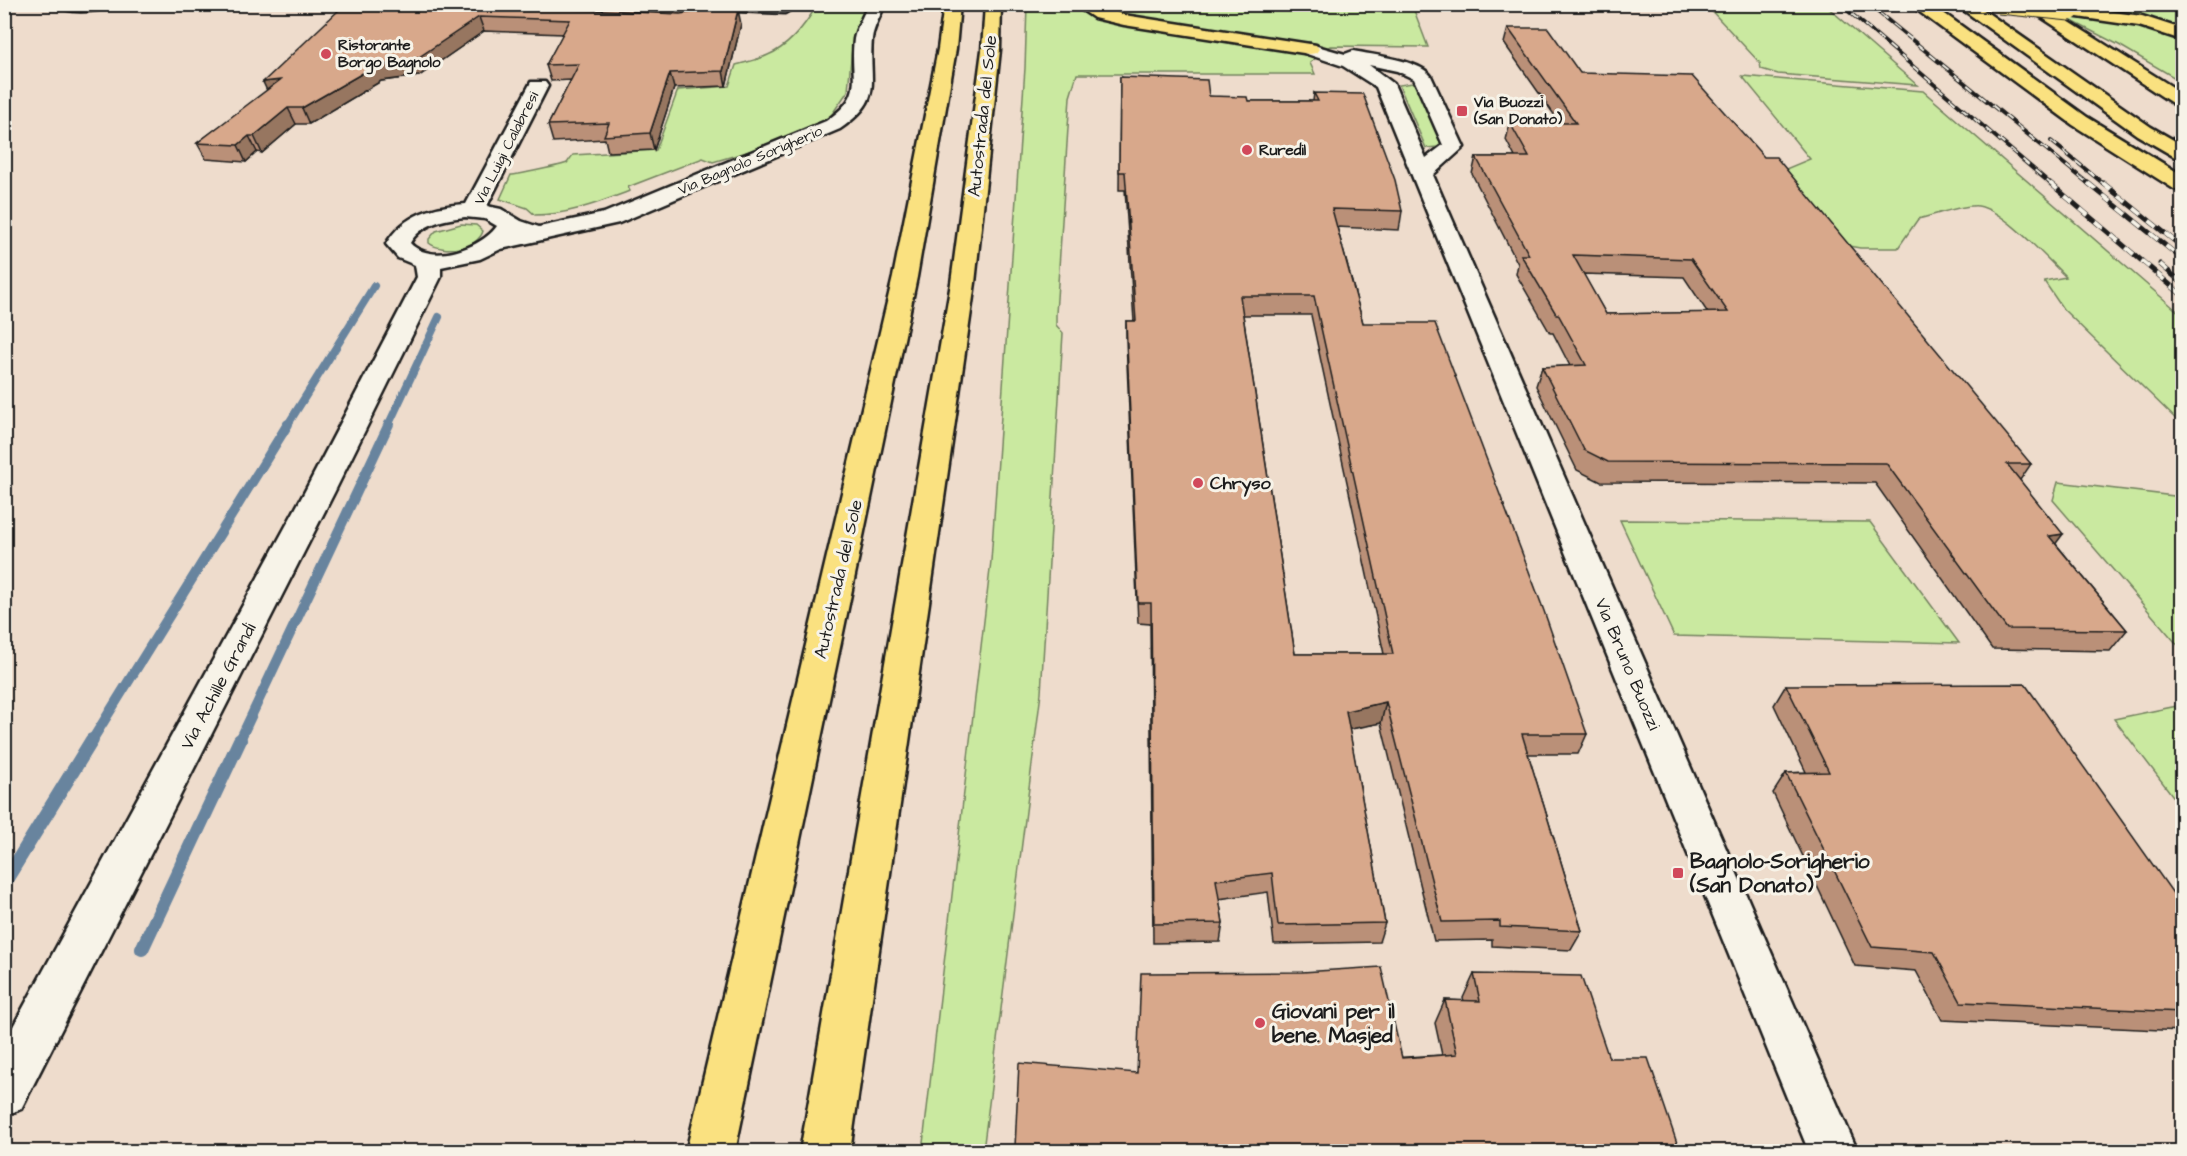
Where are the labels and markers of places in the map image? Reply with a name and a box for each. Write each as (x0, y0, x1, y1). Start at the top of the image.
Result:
place label: Ristorante Borgo Bagnolo (338, 35, 441, 75)
marker: Ristorante Borgo Bagnolo (319, 47, 333, 61)
place label: Via Buozzi (San Donato) (1473, 92, 1563, 130)
marker: Via Buozzi (San Donato) (1455, 104, 1469, 118)
place label: Ruredil (1259, 140, 1307, 161)
marker: Ruredil (1240, 143, 1254, 157)
place label: Chryso (1210, 471, 1272, 497)
marker: Chryso (1191, 476, 1205, 490)
place label: Bagnolo-Sorigherio (San Donato) (1689, 847, 1870, 900)
marker: Bagnolo-Sorigherio (San Donato) (1671, 866, 1685, 880)
place label: Giovani per il bene. Masjed (1272, 997, 1395, 1051)
marker: Giovani per il bene. Masjed (1253, 1016, 1267, 1030)

